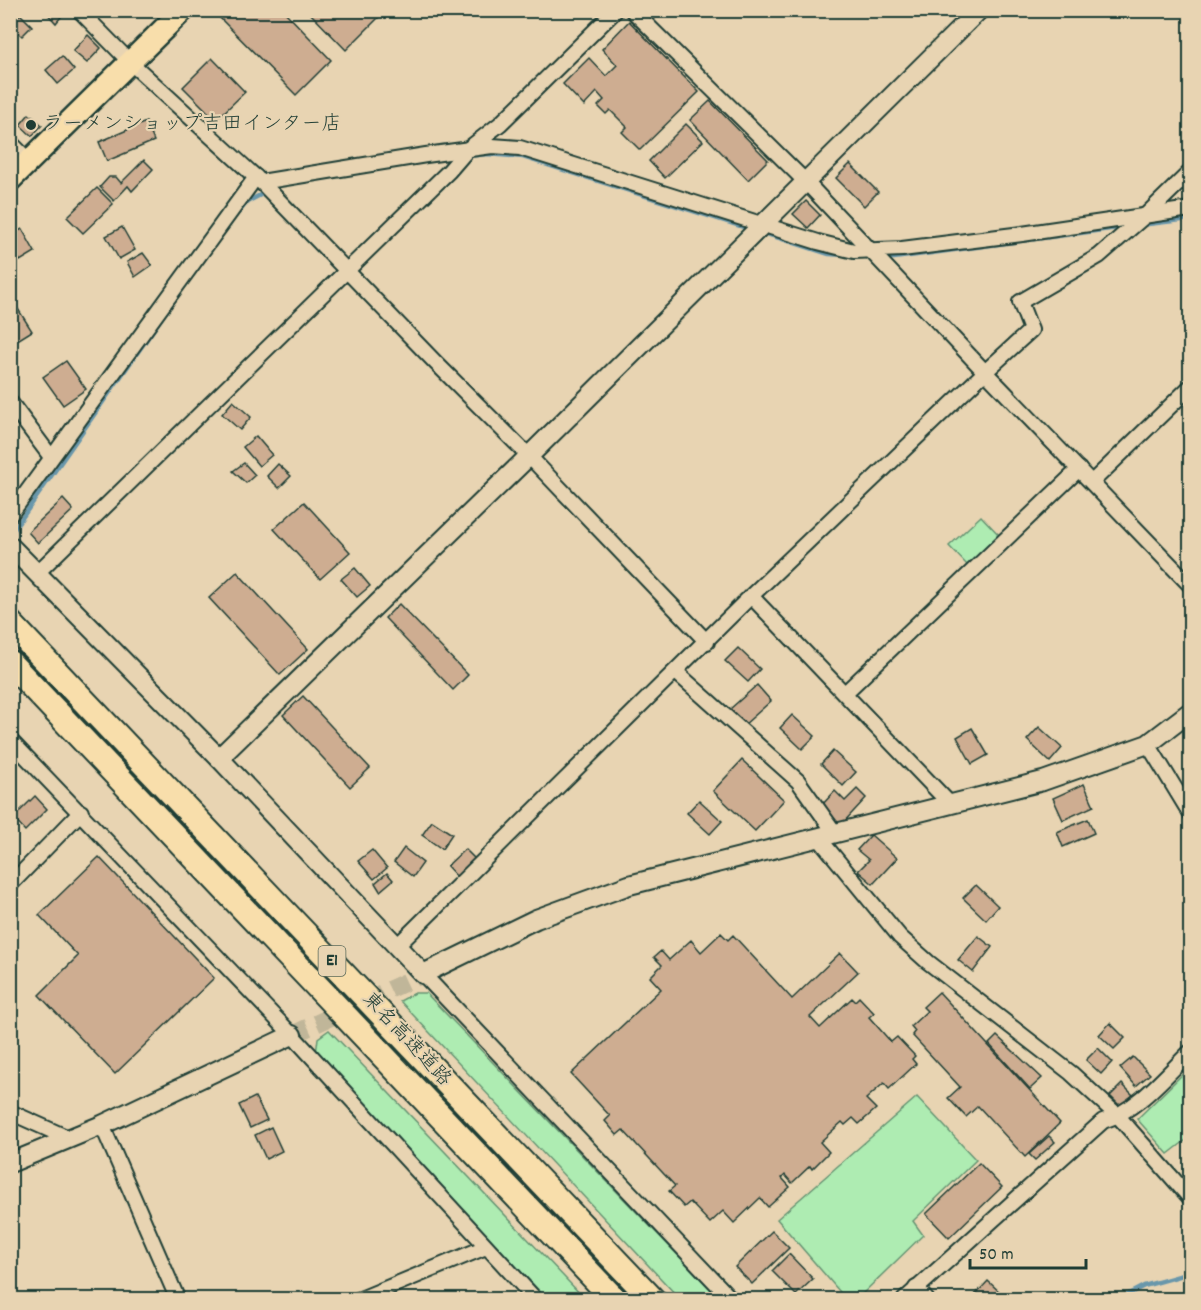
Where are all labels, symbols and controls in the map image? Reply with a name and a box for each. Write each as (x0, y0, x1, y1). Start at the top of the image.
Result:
place label: ラーメンショップ吉田インター店 (43, 111, 341, 139)
marker: ラーメンショップ吉田インター店 (24, 118, 38, 132)
road number: E1 (318, 946, 346, 976)
street label: 東名高速道路 (355, 987, 457, 1093)
scale bar (970, 1232, 1086, 1270)
text: 50 m (979, 1243, 1014, 1268)

